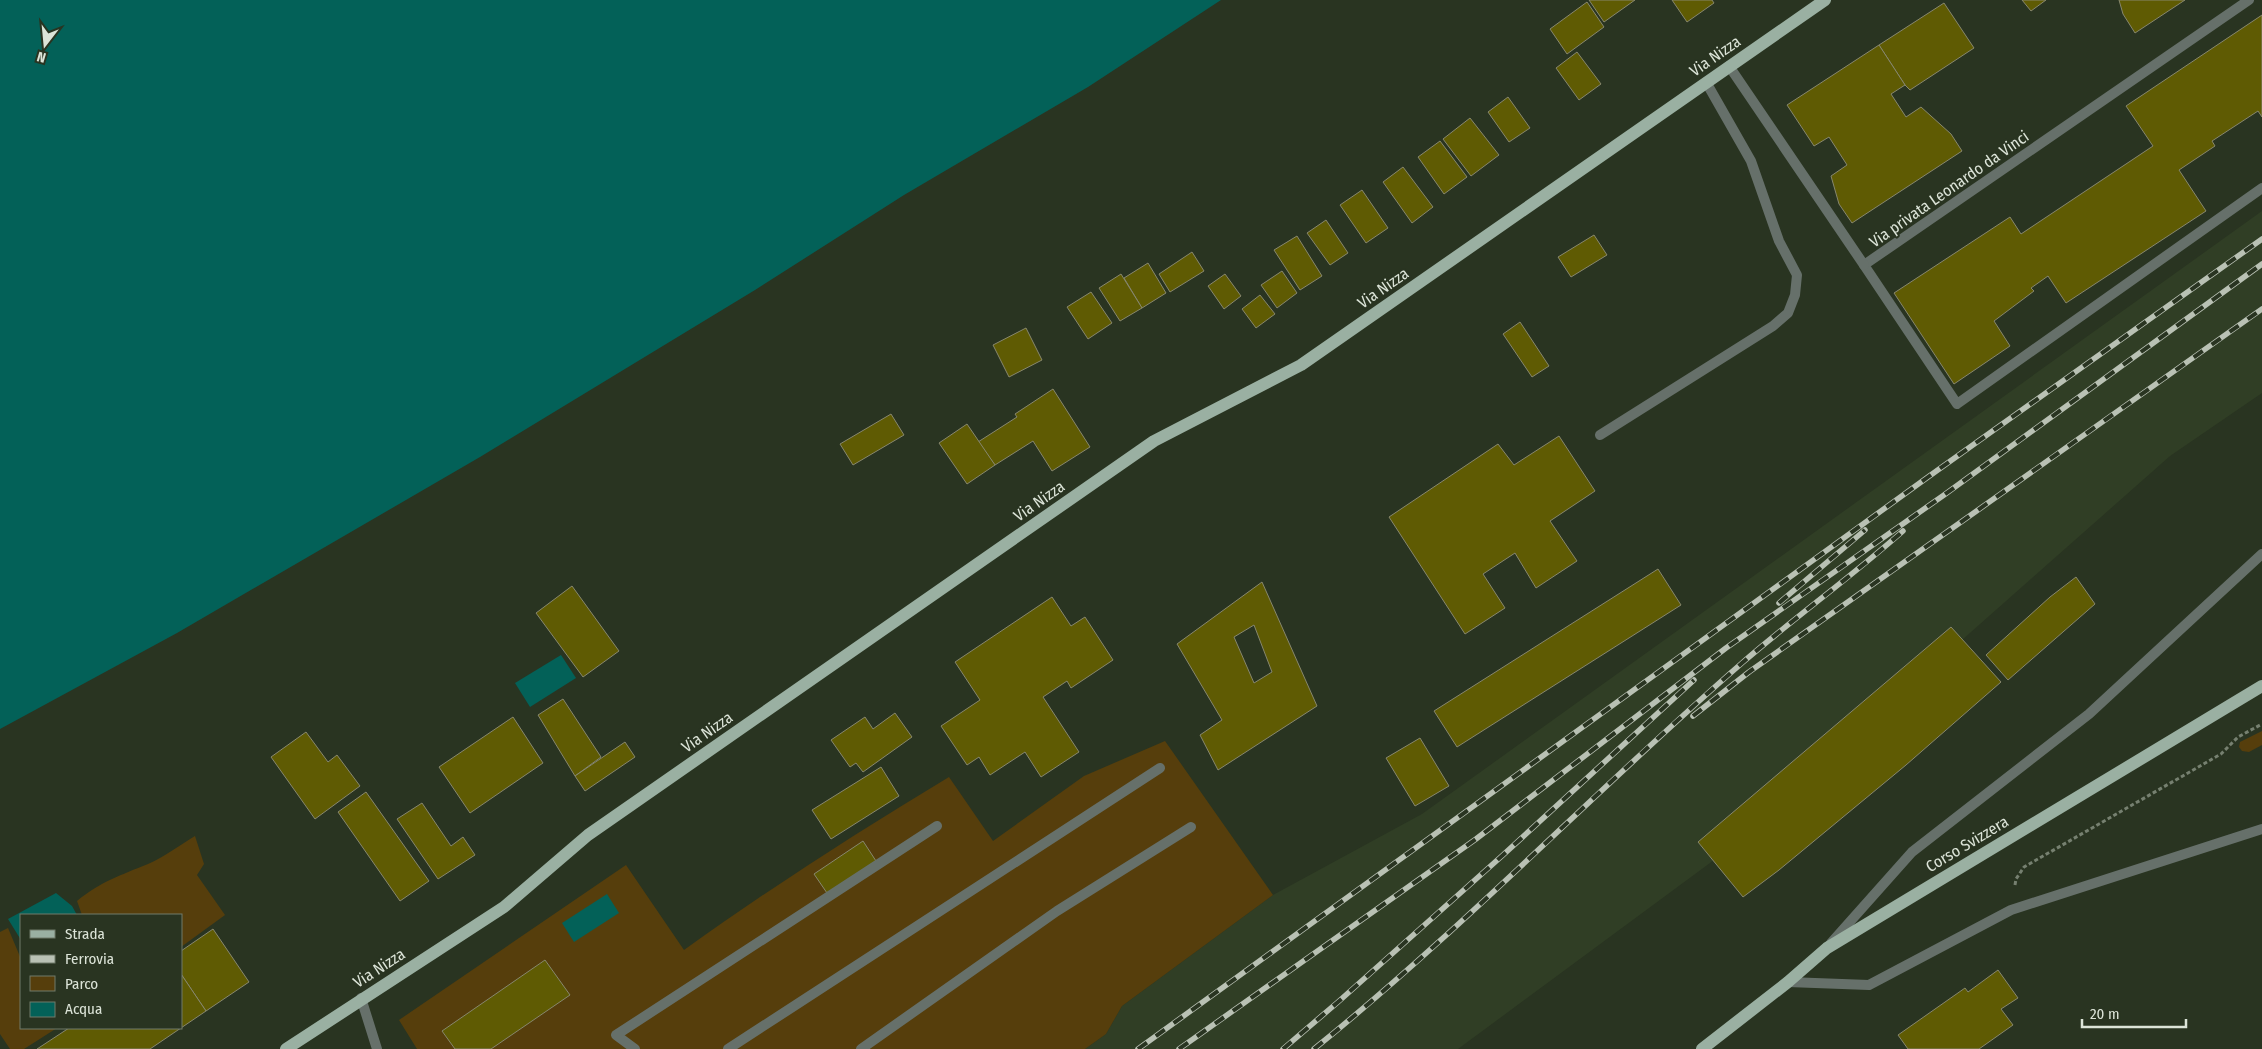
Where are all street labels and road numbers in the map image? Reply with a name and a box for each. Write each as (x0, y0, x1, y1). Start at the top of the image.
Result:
street label: Via Nizza (1686, 32, 1744, 80)
street label: Via privata Leonardo da Vinci (1866, 127, 2032, 251)
street label: Via Nizza (1354, 264, 1412, 312)
street label: Via Nizza (1010, 477, 1068, 525)
street label: Via Nizza (678, 708, 736, 756)
street label: Corso Svizzera (1922, 812, 2012, 876)
street label: Via Nizza (350, 944, 409, 992)

